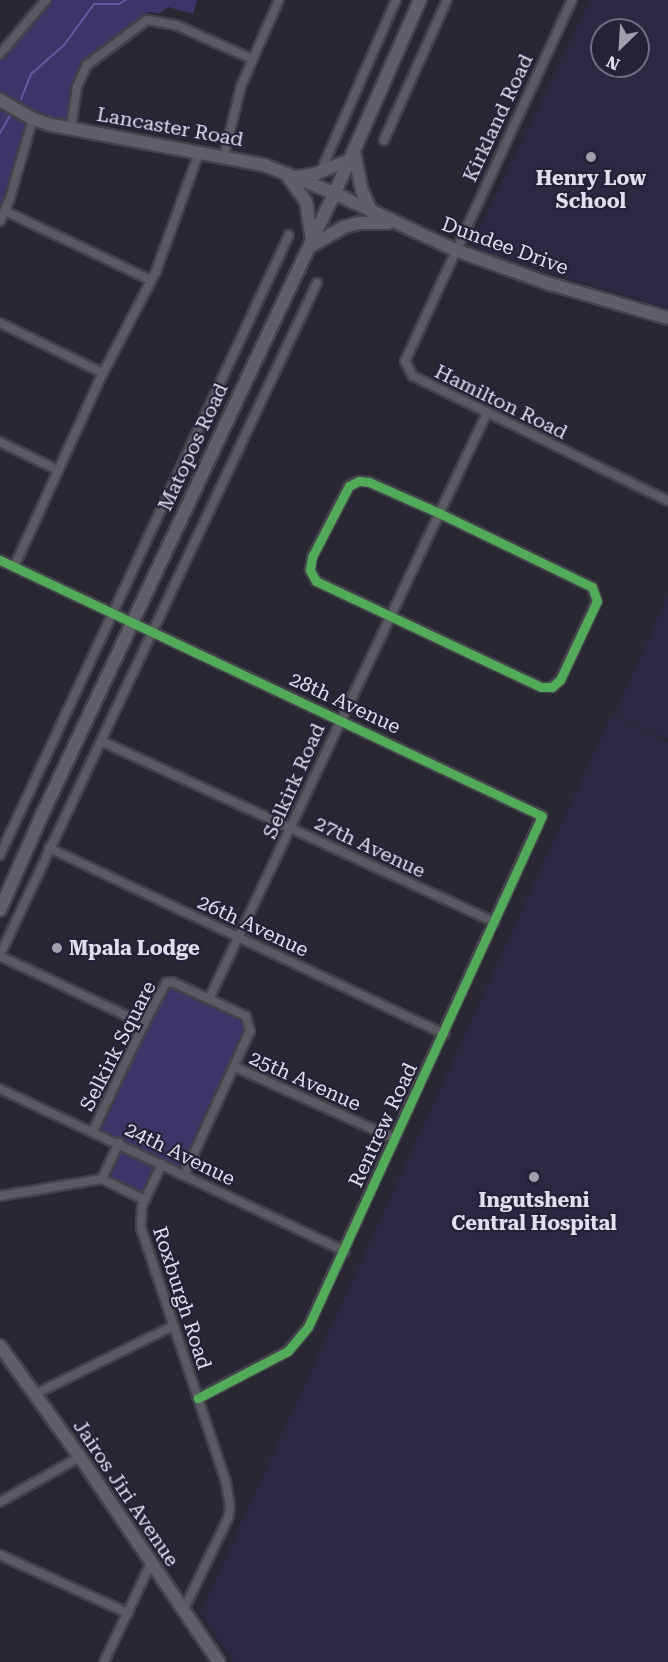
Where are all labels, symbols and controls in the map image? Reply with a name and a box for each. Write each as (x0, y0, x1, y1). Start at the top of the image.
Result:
north arrow (590, 18, 650, 78)
street label: Kirkland Road (458, 50, 538, 186)
text: N (603, 52, 623, 74)
street label: Lancaster Road (95, 102, 245, 152)
marker: Henry Low School (584, 150, 598, 164)
place label: Henry Low School (536, 167, 646, 214)
street label: Dundee Drive (438, 212, 572, 280)
street label: Hamilton Road (431, 359, 571, 445)
street label: Matopos Road (153, 379, 233, 515)
street label: 28th Avenue (286, 667, 404, 739)
street label: Selkirk Road (258, 720, 330, 842)
street label: 27th Avenue (311, 811, 429, 883)
street label: 26th Avenue (194, 890, 312, 962)
place label: Mpala Lodge (69, 936, 200, 960)
marker: Mpala Lodge (50, 941, 64, 955)
street label: Selkirk Square (75, 977, 161, 1115)
street label: 25th Avenue (246, 1046, 364, 1116)
street label: Rentrew Road (344, 1059, 422, 1191)
street label: 24th Avenue (121, 1117, 239, 1191)
marker: Ingutsheni Central Hospital (525, 1168, 543, 1186)
place label: Ingutsheni Central Hospital (451, 1188, 617, 1235)
street label: Roxburgh Road (148, 1224, 216, 1372)
street label: Jairos Jiri Avenue (68, 1415, 184, 1571)

